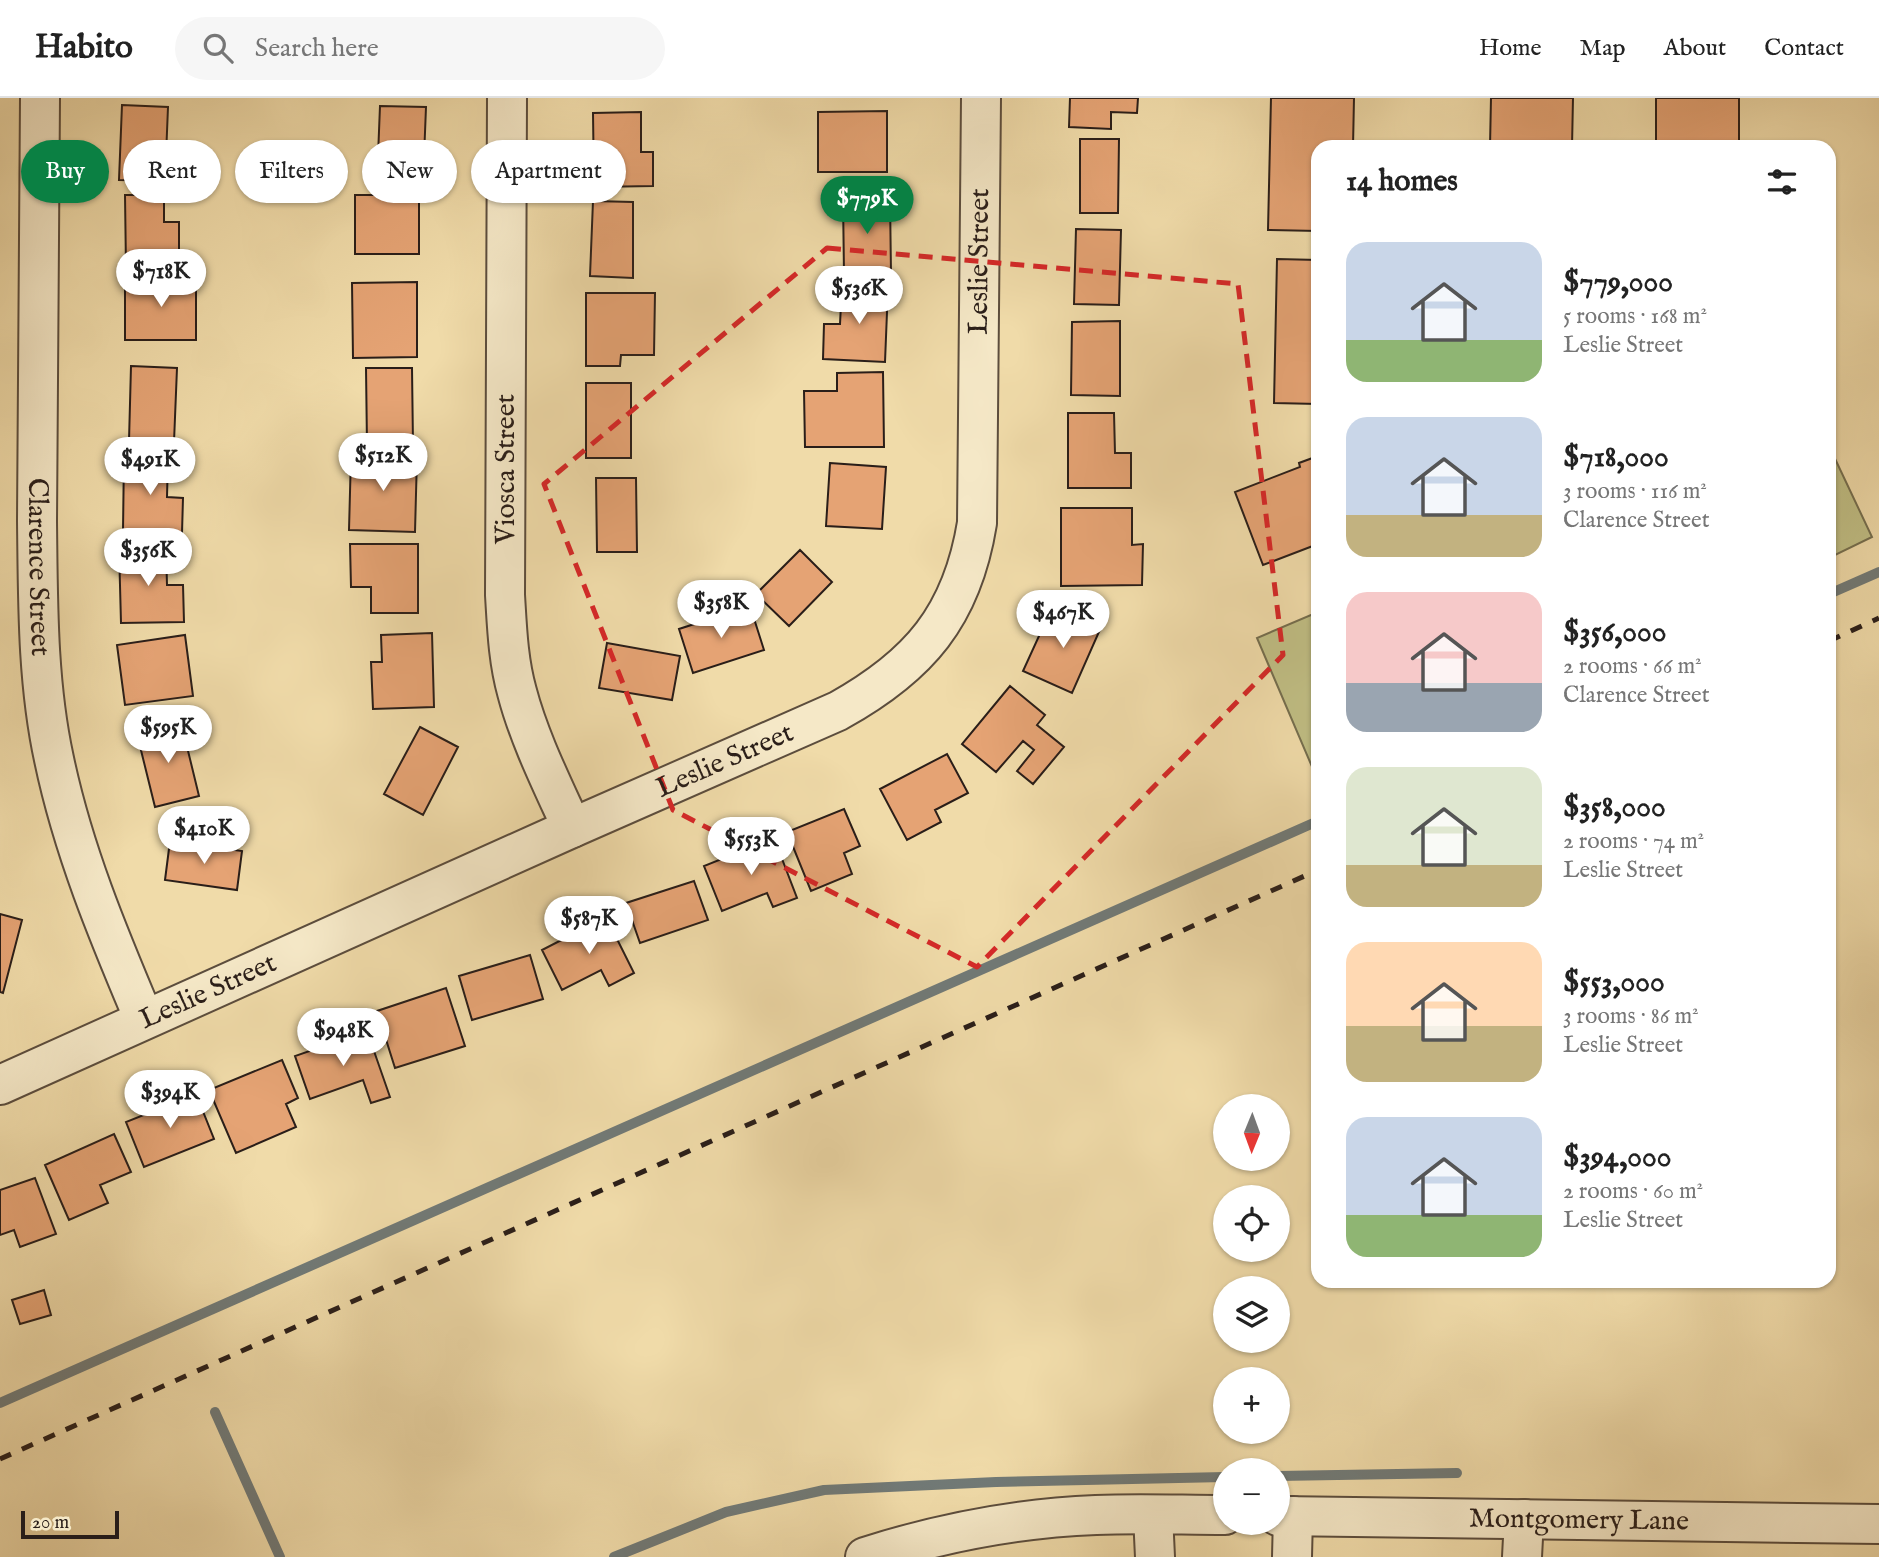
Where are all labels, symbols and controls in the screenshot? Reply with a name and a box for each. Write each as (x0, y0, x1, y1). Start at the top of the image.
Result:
search box (175, 17, 665, 80)
text: Habito (35, 27, 133, 69)
icon: search (199, 29, 237, 67)
text: Search here (255, 32, 379, 65)
text: Home (1479, 33, 1542, 64)
text: Map (1580, 33, 1626, 64)
text: About (1664, 33, 1726, 64)
text: Contact (1764, 33, 1844, 64)
chip: Buy (21, 140, 109, 203)
chip: Rent (123, 140, 221, 203)
chip: Filters (235, 140, 348, 203)
chip: New (362, 140, 457, 203)
chip: Apartment (471, 140, 626, 203)
text: 14 homes (1346, 163, 1458, 201)
icon: filters (1763, 163, 1801, 201)
pin: $779K (818, 176, 916, 236)
text: $779K (837, 184, 897, 213)
street label: Leslie Street (961, 188, 998, 335)
pin: $718K (112, 250, 210, 309)
text: $718K (132, 257, 190, 286)
text: $779,000 (1563, 264, 1673, 302)
pin: $536K (810, 266, 908, 326)
icon: home (1402, 270, 1486, 354)
text: $536K (831, 274, 887, 303)
text: 5 rooms · 168 m² (1563, 302, 1707, 331)
text: Leslie Street (1563, 331, 1683, 360)
street label: Viosca Street (489, 393, 524, 545)
pin: $512K (334, 434, 432, 493)
pin: $491K (101, 438, 199, 497)
text: $718,000 (1563, 439, 1669, 477)
text: $512K (354, 441, 412, 470)
text: $491K (120, 445, 180, 474)
icon: home (1402, 445, 1486, 529)
text: 3 rooms · 116 m² (1563, 477, 1707, 506)
street label: Clarence Street (19, 478, 58, 658)
text: Clarence Street (1563, 506, 1710, 535)
pin: $356K (99, 528, 197, 588)
text: $356K (120, 536, 176, 565)
pin: $358K (672, 580, 770, 640)
text: $358K (693, 588, 749, 617)
pin: $467K (1014, 590, 1112, 650)
text: $467K (1032, 598, 1094, 627)
text: $356,000 (1563, 614, 1666, 652)
icon: home (1402, 620, 1486, 704)
text: 2 rooms · 66 m² (1563, 652, 1702, 681)
text: Clarence Street (1563, 681, 1710, 710)
pin: $595K (119, 706, 217, 765)
text: $595K (140, 713, 196, 742)
street label: Leslie Street (651, 715, 799, 806)
text: $358,000 (1563, 789, 1666, 827)
icon: home (1402, 795, 1486, 879)
pin: $410K (155, 806, 253, 866)
text: $410K (174, 814, 234, 843)
pin: $553K (702, 818, 800, 877)
text: $553K (724, 825, 778, 854)
text: 2 rooms · 74 m² (1563, 827, 1704, 856)
text: Leslie Street (1563, 856, 1683, 885)
pin: $587K (540, 896, 638, 956)
text: $587K (560, 904, 618, 933)
street label: Leslie Street (134, 945, 282, 1038)
text: $553,000 (1563, 964, 1665, 1002)
icon: home (1402, 970, 1486, 1054)
text: 3 rooms · 86 m² (1563, 1002, 1699, 1031)
pin: $948K (294, 1009, 392, 1068)
text: $948K (313, 1016, 373, 1045)
text: Leslie Street (1563, 1031, 1683, 1060)
pin: $394K (121, 1070, 219, 1130)
text: $394K (140, 1078, 200, 1107)
north arrow (1213, 1094, 1290, 1171)
map controls (1213, 1094, 1290, 1535)
text: $394,000 (1563, 1139, 1671, 1177)
icon: home (1402, 1145, 1486, 1229)
text: 2 rooms · 60 m² (1563, 1177, 1703, 1206)
button: locate (1213, 1185, 1290, 1262)
text: Leslie Street (1563, 1206, 1683, 1235)
button: layers (1213, 1276, 1290, 1353)
button: + (1213, 1367, 1290, 1444)
button: − (1213, 1458, 1290, 1535)
street label: Montgomery Lane (1469, 1501, 1689, 1539)
scale bar (21, 1508, 119, 1540)
text: 20 m (32, 1511, 69, 1535)

